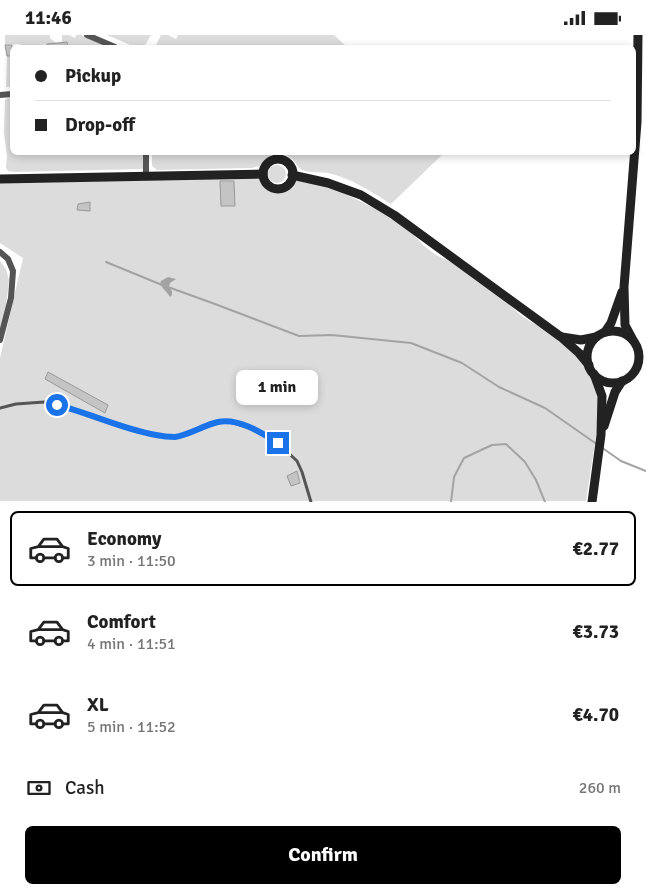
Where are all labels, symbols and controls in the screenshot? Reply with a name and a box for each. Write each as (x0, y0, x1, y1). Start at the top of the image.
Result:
text: 11:46 (25, 6, 72, 30)
text: Pickup (65, 64, 121, 88)
text: Drop-off (65, 113, 135, 137)
callout: 1 min (237, 371, 319, 405)
text: 1 min (258, 377, 296, 397)
route start (46, 394, 68, 416)
route end (267, 432, 289, 454)
icon: car (27, 526, 72, 571)
text: Economy (87, 527, 161, 551)
text: €2.77 (573, 537, 619, 561)
text: 3 min · 11:50 (87, 551, 176, 571)
icon: car (27, 609, 72, 654)
text: Comfort (87, 610, 156, 634)
text: €3.73 (573, 620, 619, 644)
text: 4 min · 11:51 (87, 634, 176, 654)
icon: car (27, 692, 72, 737)
text: XL (87, 693, 109, 717)
text: €4.70 (573, 703, 619, 727)
text: 5 min · 11:52 (87, 717, 176, 737)
icon: cash (25, 774, 53, 802)
text: Cash (65, 776, 105, 800)
text: 260 m (579, 778, 621, 798)
button: Confirm (25, 826, 621, 884)

